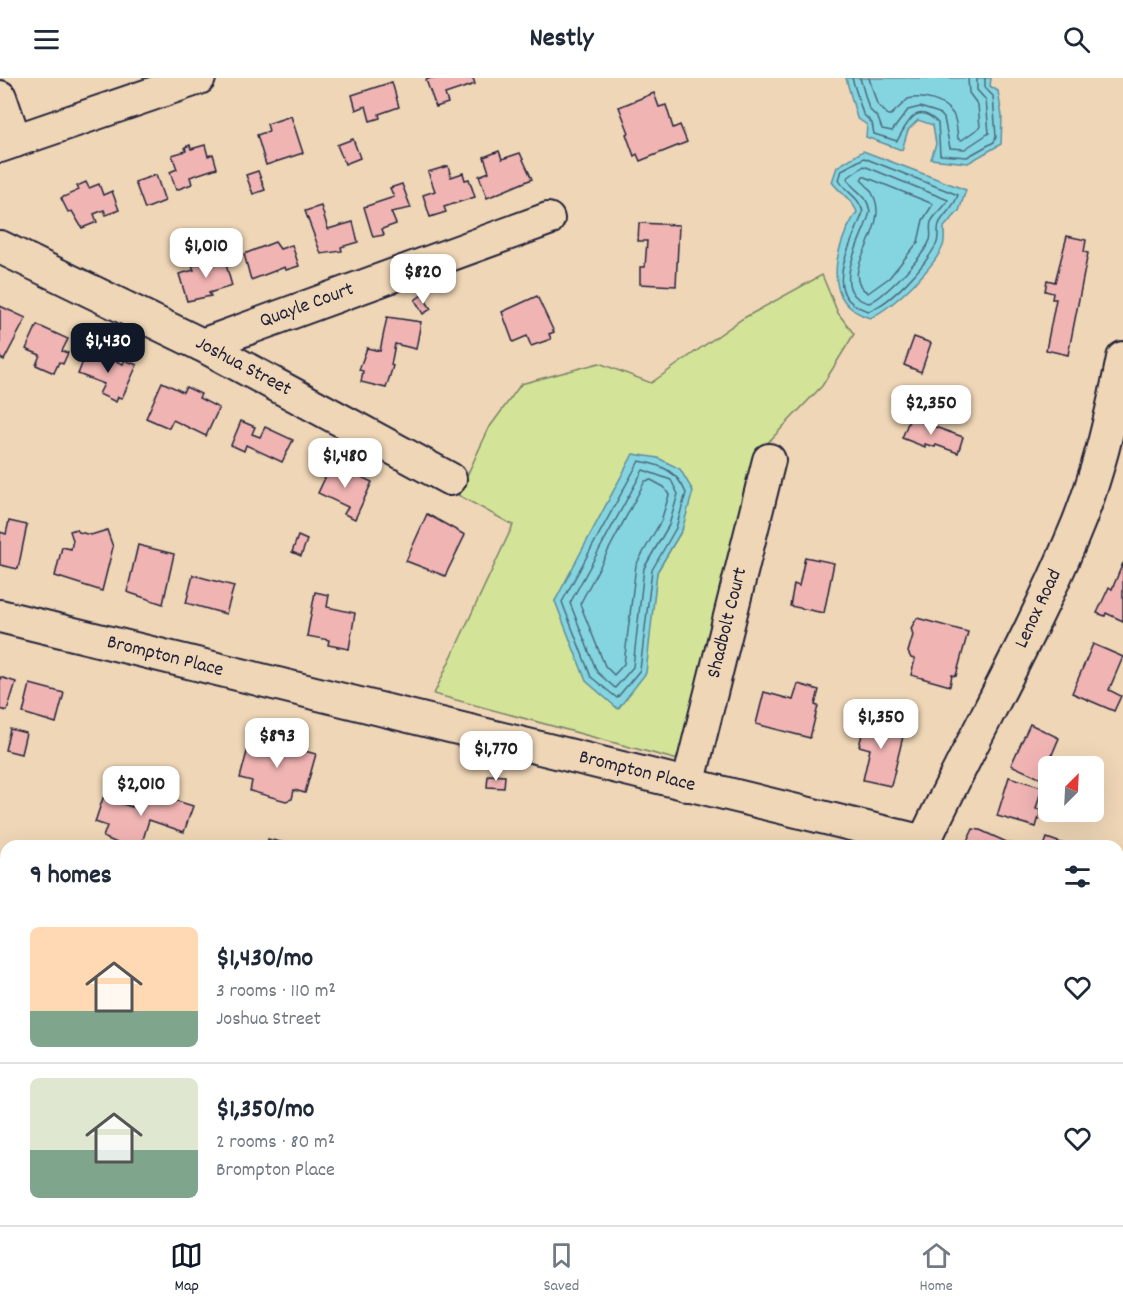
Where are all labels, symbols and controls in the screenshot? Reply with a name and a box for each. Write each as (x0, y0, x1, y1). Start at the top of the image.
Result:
text: Nestly (530, 20, 593, 59)
icon: menu (30, 23, 63, 56)
icon: search (1060, 23, 1093, 56)
pin: $1,010 (157, 228, 255, 279)
text: $1,010 (184, 233, 228, 261)
pin: $820 (387, 254, 459, 305)
text: $820 (404, 259, 442, 287)
street label: Quayle Court (256, 276, 358, 336)
pin: $1,430 (59, 323, 157, 374)
text: $1,430 (85, 328, 131, 356)
street label: Joshua Street (190, 330, 296, 404)
pin: $2,350 (882, 385, 980, 436)
text: $2,350 (905, 390, 957, 418)
pin: $1,480 (296, 438, 394, 489)
text: $1,480 (322, 443, 368, 471)
street label: Shadbolt Court (701, 565, 755, 681)
street label: Lenox Road (1008, 565, 1070, 653)
street label: Brompton Place (104, 629, 226, 685)
pin: $1,350 (832, 699, 930, 750)
text: $1,350 (857, 704, 905, 732)
pin: $893 (241, 718, 313, 769)
text: $893 (259, 723, 295, 751)
pin: $1,770 (447, 731, 545, 782)
text: $1,770 (474, 736, 518, 764)
street label: Brompton Place (576, 744, 698, 800)
north arrow (1038, 756, 1104, 822)
map controls (1038, 756, 1104, 822)
pin: $2,010 (92, 766, 190, 817)
text: $2,010 (117, 771, 165, 799)
text: 9 homes (30, 858, 112, 895)
icon: filters (1061, 860, 1094, 893)
text: $1,430/mo (216, 941, 313, 978)
icon: home (78, 951, 150, 1023)
icon: heart (1061, 971, 1094, 1004)
text: 3 rooms · 110 m² (216, 978, 336, 1006)
text: Joshua Street (216, 1006, 321, 1034)
text: $1,350/mo (216, 1092, 314, 1129)
icon: home (78, 1102, 150, 1174)
icon: heart (1061, 1122, 1094, 1155)
text: 2 rooms · 80 m² (216, 1129, 335, 1157)
text: Brompton Place (216, 1157, 335, 1185)
tab: Map (170, 1239, 203, 1298)
tab: Saved (543, 1239, 579, 1298)
tab: Home (919, 1239, 953, 1298)

